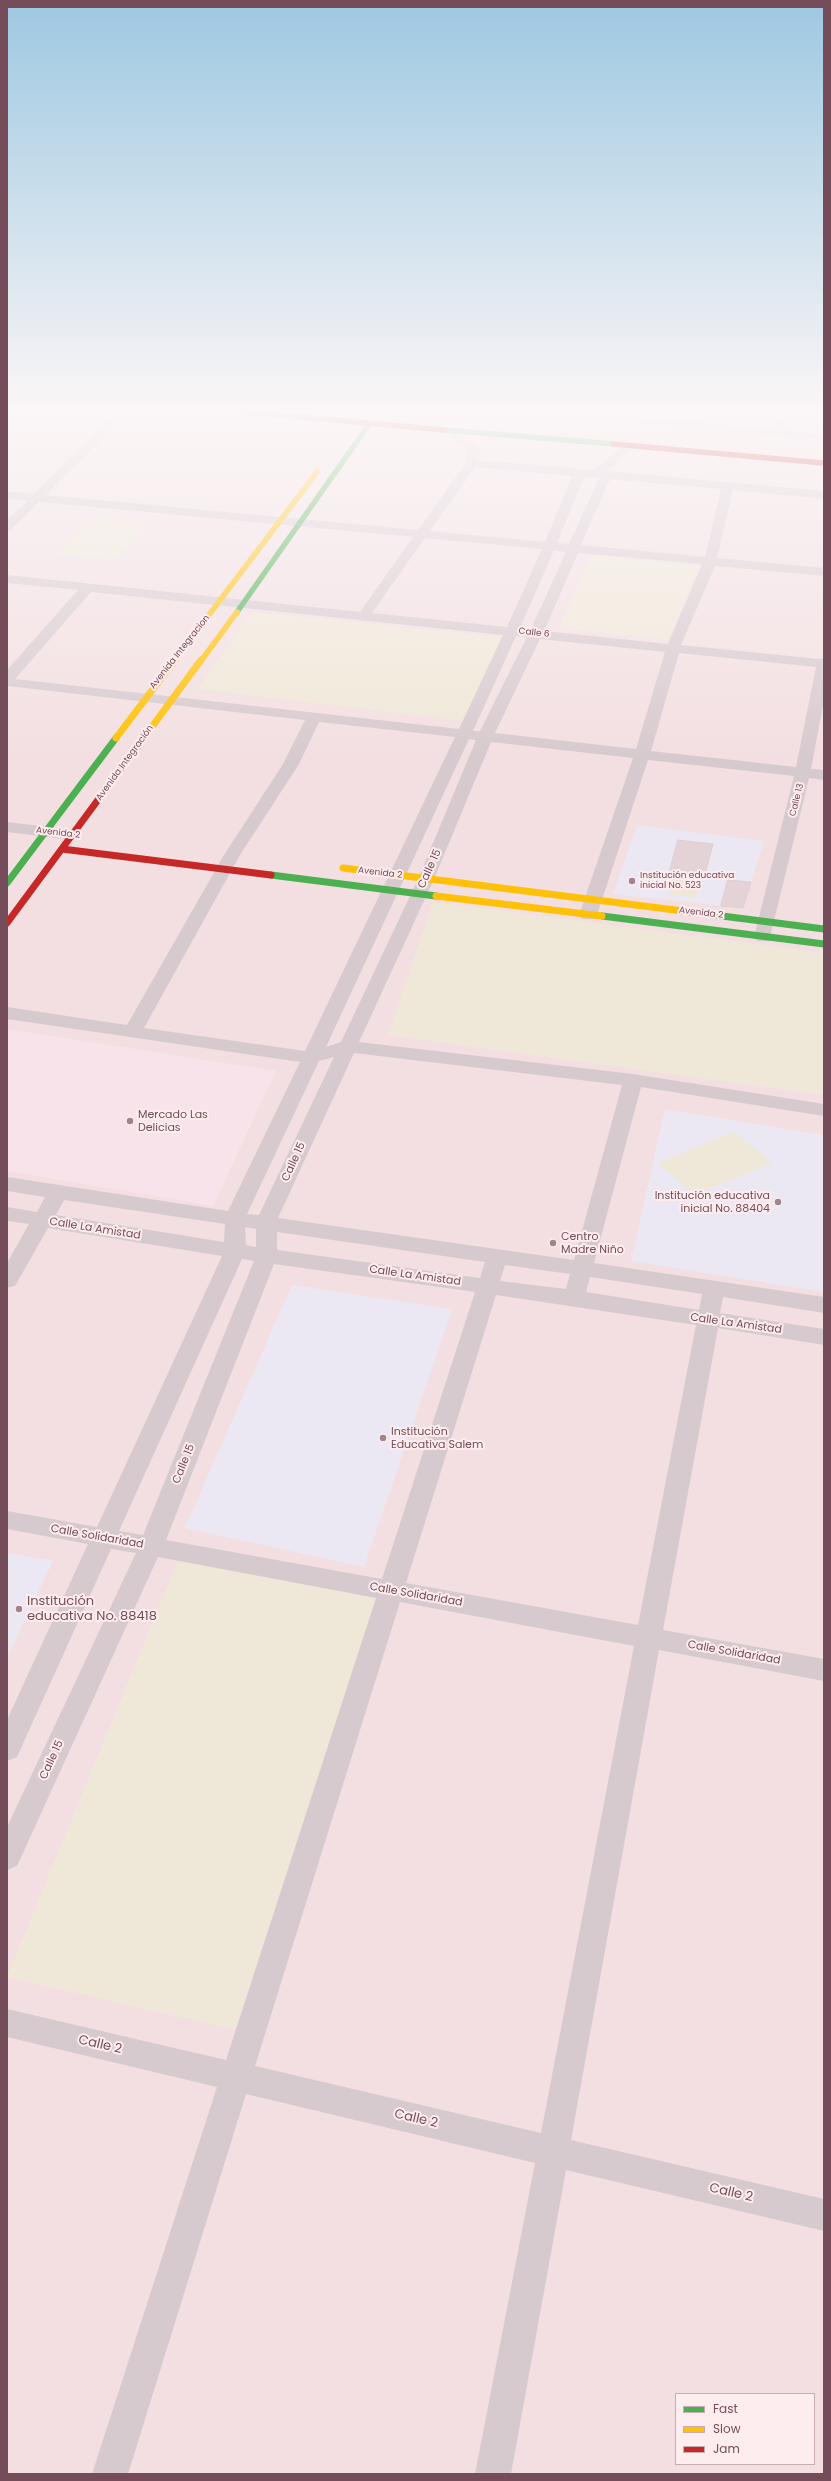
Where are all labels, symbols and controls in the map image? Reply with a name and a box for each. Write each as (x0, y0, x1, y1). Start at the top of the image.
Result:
street label: Avenida Integracion (148, 613, 212, 691)
street label: Calle 6 (518, 626, 550, 640)
street label: Avenida Integración (94, 723, 156, 803)
street label: Calle 13 (788, 782, 806, 818)
street label: Avenida 2 (35, 825, 81, 841)
street label: Calle 15 (416, 847, 444, 891)
street label: Avenida 2 (357, 865, 403, 881)
place label: Institución educativa inicial No. 523 (640, 871, 734, 892)
marker: Institución educativa inicial No. 523 (627, 876, 637, 886)
street label: Avenida 2 (678, 905, 724, 921)
place label: Mercado Las Delicias (138, 1108, 208, 1134)
marker: Mercado Las Delicias (125, 1116, 135, 1126)
street label: Calle 15 (279, 1140, 309, 1184)
place label: Institución educativa inicial No. 88404 (655, 1189, 770, 1215)
marker: Institución educativa inicial No. 88404 (773, 1197, 783, 1207)
street label: Calle La Amistad (48, 1215, 142, 1243)
place label: Centro Madre Niño (561, 1230, 624, 1256)
marker: Centro Madre Niño (548, 1238, 558, 1248)
street label: Calle La Amistad (368, 1263, 462, 1289)
street label: Calle La Amistad (689, 1311, 783, 1337)
place label: Institución Educativa Salem (391, 1425, 483, 1451)
marker: Institución Educativa Salem (378, 1433, 388, 1443)
street label: Calle 15 (170, 1442, 198, 1486)
street label: Calle Solidaridad (50, 1522, 144, 1552)
street label: Calle Solidaridad (369, 1580, 463, 1610)
place label: Institución educativa No. 88418 (27, 1594, 157, 1625)
marker: Institución educativa No. 88418 (14, 1604, 24, 1614)
street label: Calle Solidaridad (687, 1638, 781, 1668)
street label: Calle 15 (37, 1738, 67, 1782)
street label: Calle 2 (77, 2032, 123, 2058)
street label: Calle 2 (393, 2106, 439, 2132)
street label: Calle 2 (708, 2180, 754, 2206)
legend (675, 2393, 815, 2465)
text: Fast (713, 2400, 738, 2417)
text: Slow (713, 2420, 741, 2437)
text: Jam (713, 2440, 740, 2457)

